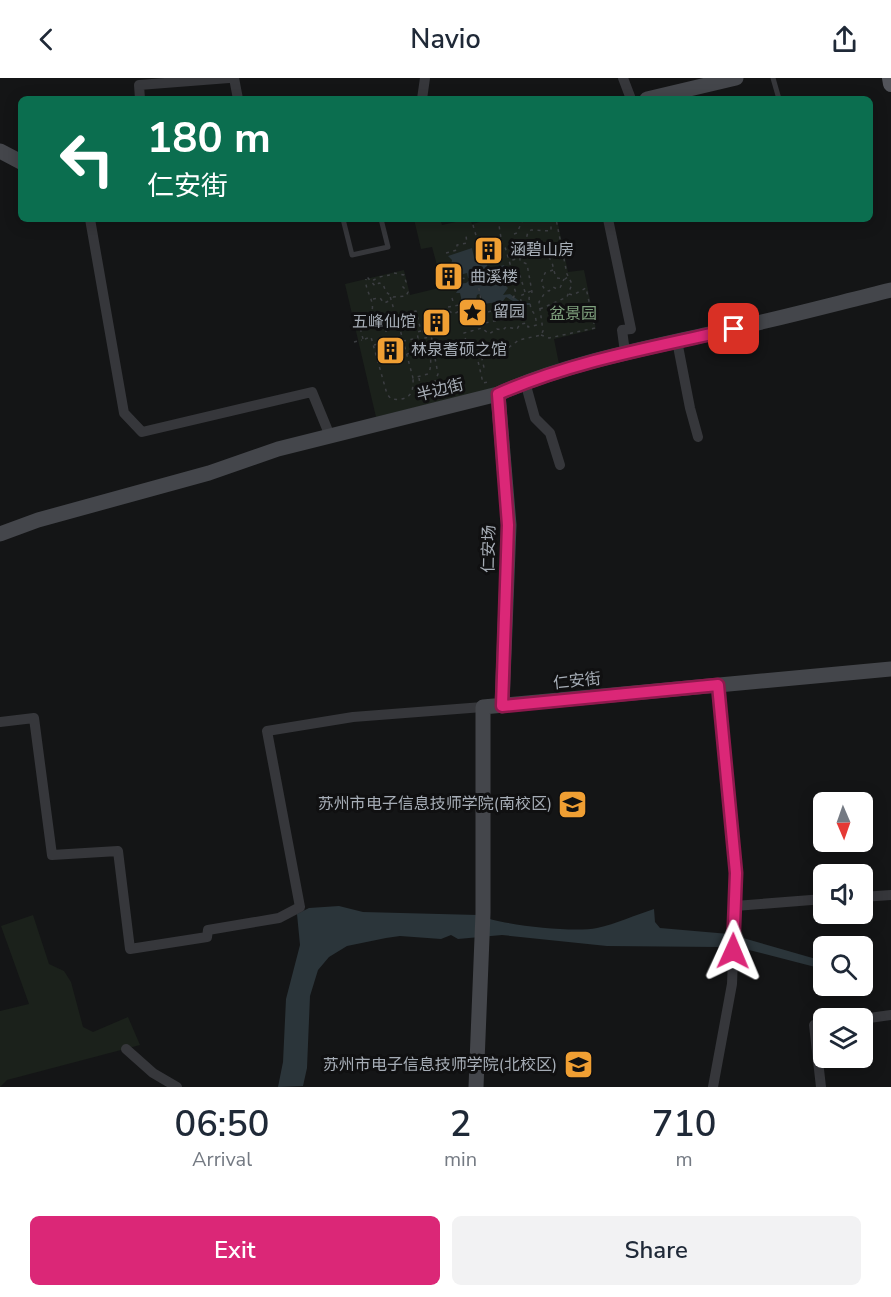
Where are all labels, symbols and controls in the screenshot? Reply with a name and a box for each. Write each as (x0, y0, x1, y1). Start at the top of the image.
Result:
text: Navio (410, 21, 481, 58)
icon: back (30, 23, 63, 56)
icon: share (828, 23, 861, 56)
text: 180 m (147, 110, 271, 167)
icon: left (48, 120, 126, 198)
text: 仁安街 (147, 168, 228, 205)
building icon: 涵碧山房 (473, 234, 505, 266)
place label: 涵碧山房 (510, 239, 574, 261)
building icon: 曲溪楼 (433, 261, 465, 293)
place label: 曲溪楼 (470, 266, 518, 288)
place icon: 留园 (456, 296, 488, 328)
place label: 留园 (493, 301, 525, 323)
park label: 盆景园 (549, 303, 597, 325)
pin (708, 303, 759, 354)
building icon: 五峰仙馆 (421, 306, 453, 338)
place label: 五峰仙馆 (352, 311, 416, 333)
icon: arrive (717, 312, 750, 345)
building icon: 林泉耆硕之馆 (374, 334, 406, 366)
place label: 林泉耆硕之馆 (411, 339, 507, 361)
street label: 半边街 (414, 374, 466, 406)
street label: 仁安场 (478, 525, 500, 573)
street label: 仁安街 (552, 668, 602, 694)
school or university icon: 苏州市电子信息技师学院(南校区) (557, 788, 589, 820)
north arrow (813, 792, 873, 852)
map controls (813, 792, 873, 1068)
place label: 苏州市电子信息技师学院(南校区) (318, 793, 552, 815)
button: sound (813, 864, 873, 924)
position arrow (701, 919, 765, 983)
button: search (813, 936, 873, 996)
button: layers (813, 1008, 873, 1068)
school or university icon: 苏州市电子信息技师学院(北校区) (562, 1049, 594, 1081)
place label: 苏州市电子信息技师学院(北校区) (323, 1054, 557, 1076)
text: 06:50 (175, 1100, 269, 1149)
text: 2 (450, 1100, 471, 1149)
text: 710 (652, 1100, 716, 1149)
text: Arrival (192, 1146, 252, 1173)
text: min (444, 1146, 477, 1173)
text: m (676, 1146, 693, 1173)
button: Exit (30, 1216, 440, 1285)
button: Share (452, 1216, 861, 1285)

